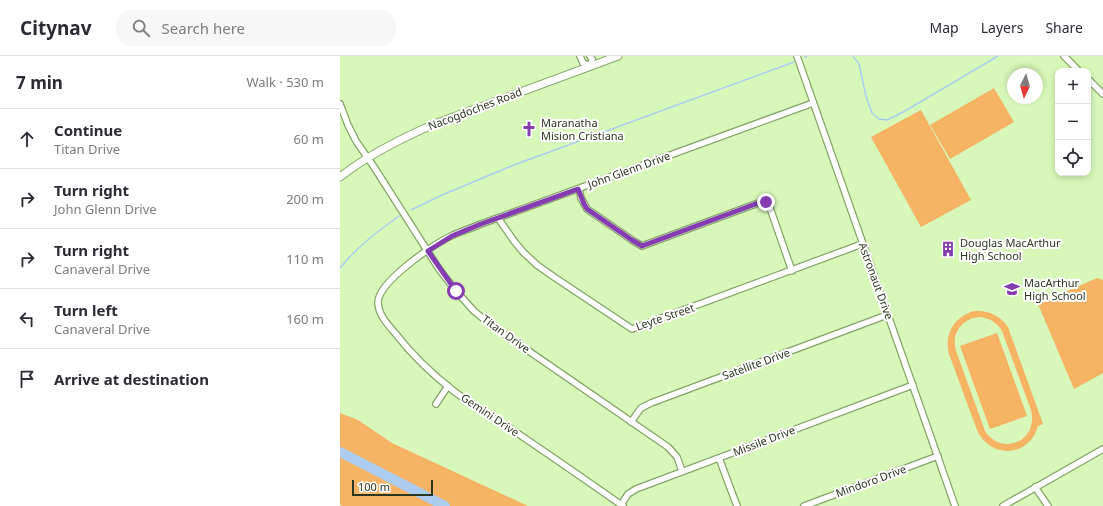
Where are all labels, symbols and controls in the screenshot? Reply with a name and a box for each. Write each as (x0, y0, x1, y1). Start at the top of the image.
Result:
search box (116, 10, 396, 46)
text: Citynav (20, 15, 92, 41)
icon: search (130, 17, 152, 39)
text: Search here (162, 18, 245, 38)
text: Map (930, 18, 959, 37)
text: Layers (981, 18, 1023, 37)
text: Share (1045, 18, 1083, 37)
north arrow (1007, 68, 1043, 104)
map controls (1055, 68, 1091, 176)
button: + (1055, 68, 1091, 104)
text: 7 min (16, 71, 63, 94)
text: Walk · 530 m (246, 73, 324, 91)
street label: Nacogdoches Road (426, 84, 524, 133)
button: − (1055, 104, 1091, 140)
place label: Maranatha Mision Cristiana (541, 115, 624, 143)
text: Continue (54, 120, 122, 140)
church icon: Maranatha Mision Cristiana (520, 120, 538, 138)
icon: ahead (16, 128, 38, 150)
text: 60 m (294, 130, 324, 148)
text: Titan Drive (54, 140, 120, 158)
button: locate (1055, 140, 1091, 176)
street label: John Glenn Drive (585, 148, 672, 192)
text: Turn right (54, 180, 129, 200)
icon: right (16, 188, 38, 210)
text: 200 m (286, 190, 324, 208)
route end (757, 193, 775, 211)
text: John Glenn Drive (54, 200, 157, 218)
place label: Douglas MacArthur High School (960, 235, 1061, 263)
text: Turn right (54, 240, 129, 260)
street label: Astronaut Drive (856, 240, 897, 321)
building icon: Douglas MacArthur High School (939, 240, 957, 258)
icon: right (16, 248, 38, 270)
text: 110 m (286, 250, 324, 268)
text: Canaveral Drive (54, 260, 150, 278)
place label: MacArthur High School (1024, 275, 1086, 303)
school or university icon: MacArthur High School (1003, 280, 1021, 298)
route start (447, 282, 465, 300)
street label: Leyte Street (634, 299, 696, 334)
text: Turn left (54, 300, 118, 320)
icon: left (16, 308, 38, 330)
text: 160 m (286, 310, 324, 328)
street label: Titan Drive (479, 311, 533, 356)
text: Canaveral Drive (54, 320, 150, 338)
street label: Satellite Drive (720, 344, 792, 383)
icon: arrive (16, 368, 38, 390)
text: Arrive at destination (54, 369, 209, 389)
street label: Gemini Drive (458, 390, 522, 440)
street label: Missile Drive (731, 422, 797, 459)
street label: Mindoro Drive (833, 461, 908, 500)
scale bar (352, 478, 433, 497)
text: 100 m (358, 479, 390, 494)

